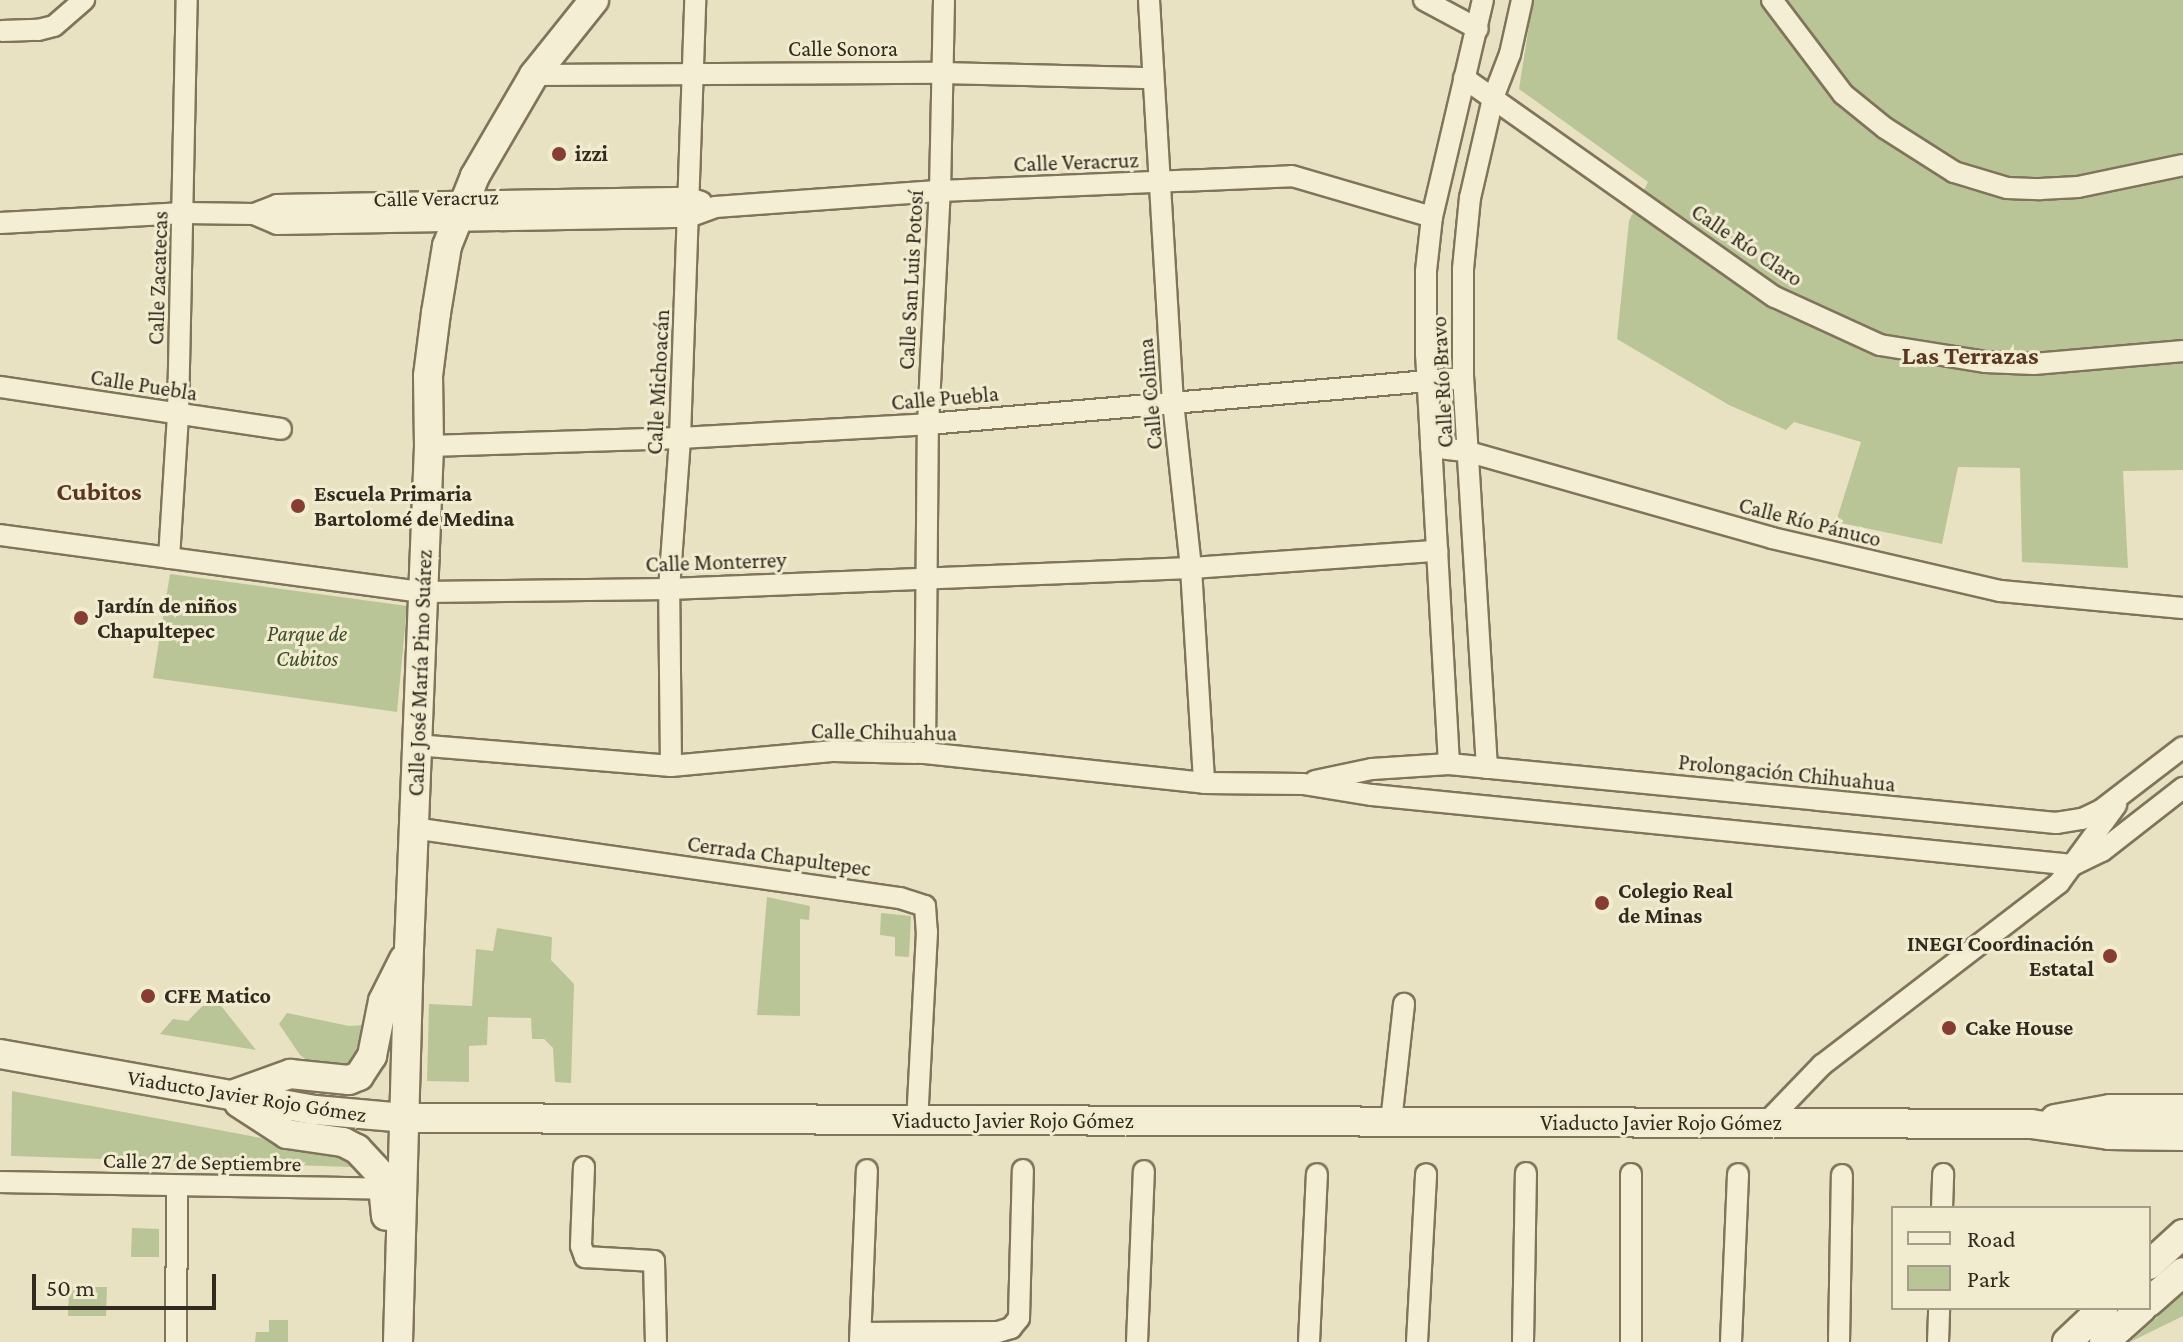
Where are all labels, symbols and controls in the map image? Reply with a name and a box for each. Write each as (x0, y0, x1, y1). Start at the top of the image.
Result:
street label: Calle Sonora (788, 36, 898, 62)
place label: izzi (575, 141, 608, 167)
marker: izzi (550, 145, 568, 163)
street label: Calle Veracruz (1013, 147, 1139, 177)
street label: Calle Veracruz (373, 184, 499, 212)
street label: Calle San Luis Potosí (893, 190, 929, 370)
street label: Calle Río Claro (1686, 198, 1808, 292)
street label: Calle Zacatecas (142, 211, 174, 345)
street label: Calle Michoacán (641, 309, 675, 455)
street label: Calle Río Bravo (1425, 316, 1459, 448)
street label: Calle Colima (1132, 337, 1168, 451)
district label: Las Terrazas (1901, 340, 2039, 372)
street label: Calle Puebla (89, 364, 199, 406)
street label: Calle Puebla (890, 380, 1000, 416)
district label: Cubitos (56, 476, 142, 508)
place label: Escuela Primaria Bartolomé de Medina (314, 480, 514, 532)
street label: Calle Río Pánuco (1736, 492, 1884, 552)
marker: Escuela Primaria Bartolomé de Medina (289, 497, 307, 515)
street label: Calle Monterrey (645, 546, 787, 578)
street label: Calle José María Pino Suárez (403, 549, 437, 797)
place label: Jardín de niños Chapultepec (97, 592, 237, 644)
marker: Jardín de niños Chapultepec (72, 609, 90, 627)
park label: Parque de Cubitos (267, 620, 347, 672)
street label: Calle Chihuahua (811, 718, 957, 746)
street label: Prolongación Chihuahua (1677, 748, 1897, 798)
street label: Cerrada Chapultepec (686, 830, 872, 882)
place label: Colegio Real de Minas (1618, 877, 1733, 928)
marker: Colegio Real de Minas (1593, 894, 1611, 912)
place label: INEGI Coordinación Estatal (1907, 930, 2094, 982)
marker: INEGI Coordinación Estatal (2101, 947, 2119, 965)
place label: CFE Matico (164, 983, 271, 1009)
marker: CFE Matico (139, 987, 157, 1005)
place label: Cake House (1965, 1015, 2073, 1041)
marker: Cake House (1940, 1019, 1958, 1037)
street label: Viaducto Javier Rojo Gómez (126, 1064, 368, 1128)
street label: Viaducto Javier Rojo Gómez (892, 1108, 1134, 1134)
street label: Viaducto Javier Rojo Gómez (1540, 1110, 1782, 1136)
street label: Calle 27 de Septiembre (103, 1147, 301, 1177)
legend (1891, 1206, 2151, 1310)
text: Road (1967, 1225, 2016, 1252)
scale bar (36, 1258, 220, 1308)
text: Park (1967, 1265, 2010, 1292)
text: 50 m (46, 1274, 95, 1301)

